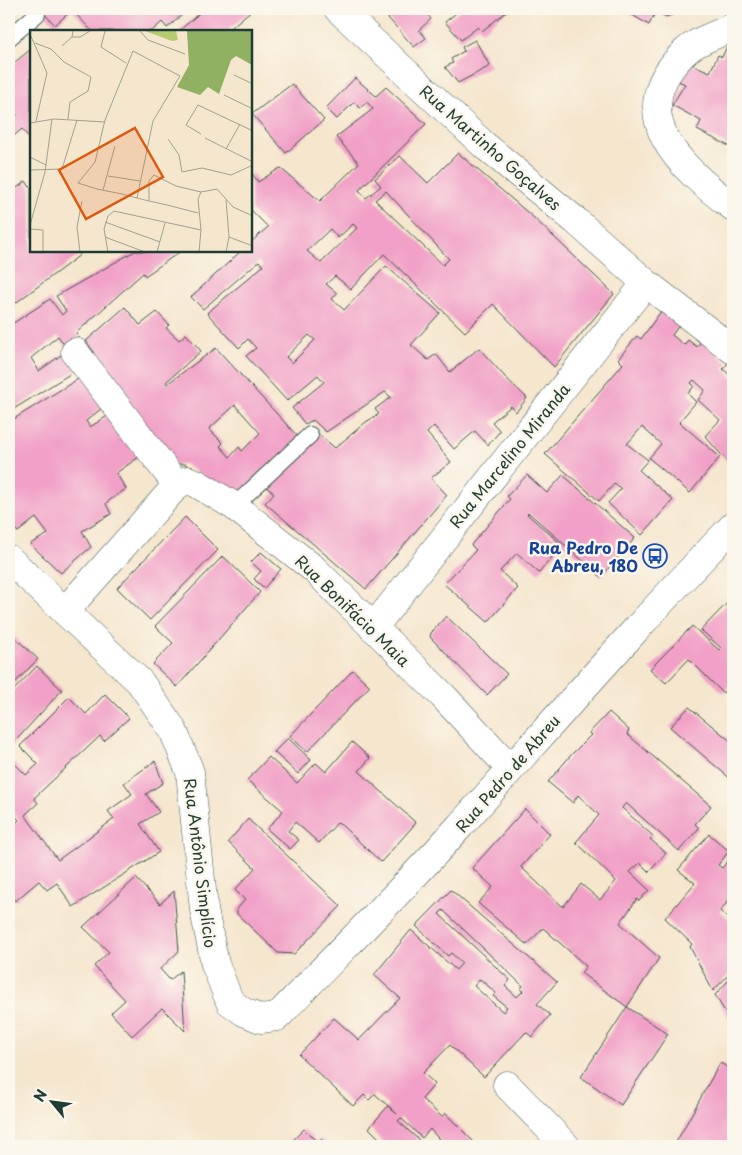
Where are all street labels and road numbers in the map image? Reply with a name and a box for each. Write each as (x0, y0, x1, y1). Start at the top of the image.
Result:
street label: Rua Martinho Goçalves (415, 79, 567, 215)
street label: Rua Marcelino Miranda (443, 377, 575, 533)
street label: Rua Bonifácio Maia (290, 549, 416, 671)
street label: Rua Pedro de Abreu (449, 709, 565, 837)
street label: Rua Antônio Simplício (179, 777, 223, 949)

